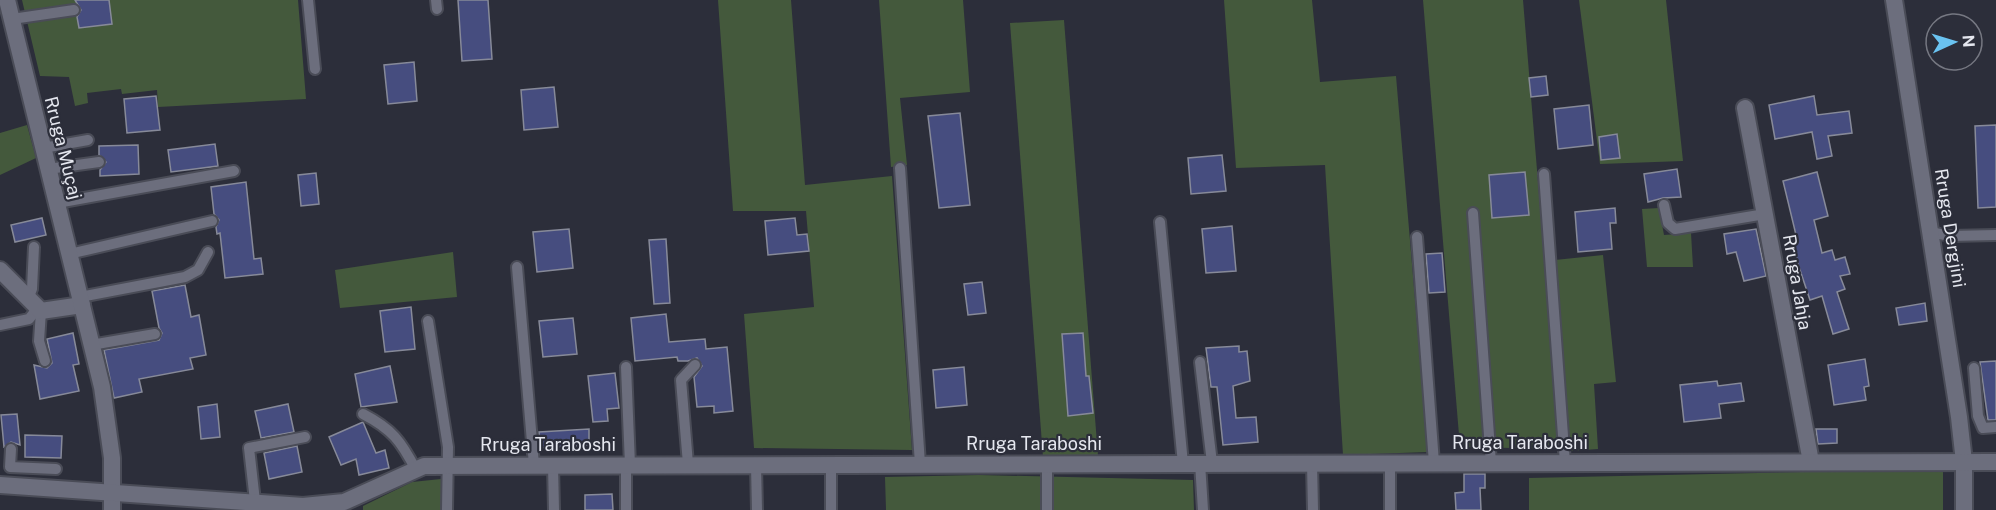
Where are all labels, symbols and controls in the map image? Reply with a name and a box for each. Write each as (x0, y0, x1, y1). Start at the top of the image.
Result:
north arrow (1924, 12, 1984, 72)
text: N (1959, 34, 1978, 48)
street label: Rruga Muçaj (41, 94, 86, 202)
street label: Rruga Dergjini (1931, 167, 1970, 289)
street label: Rruga Jahja (1779, 232, 1816, 331)
street label: Rruga Taraboshi (1452, 432, 1588, 453)
street label: Rruga Taraboshi (966, 433, 1102, 454)
street label: Rruga Taraboshi (480, 434, 616, 455)

